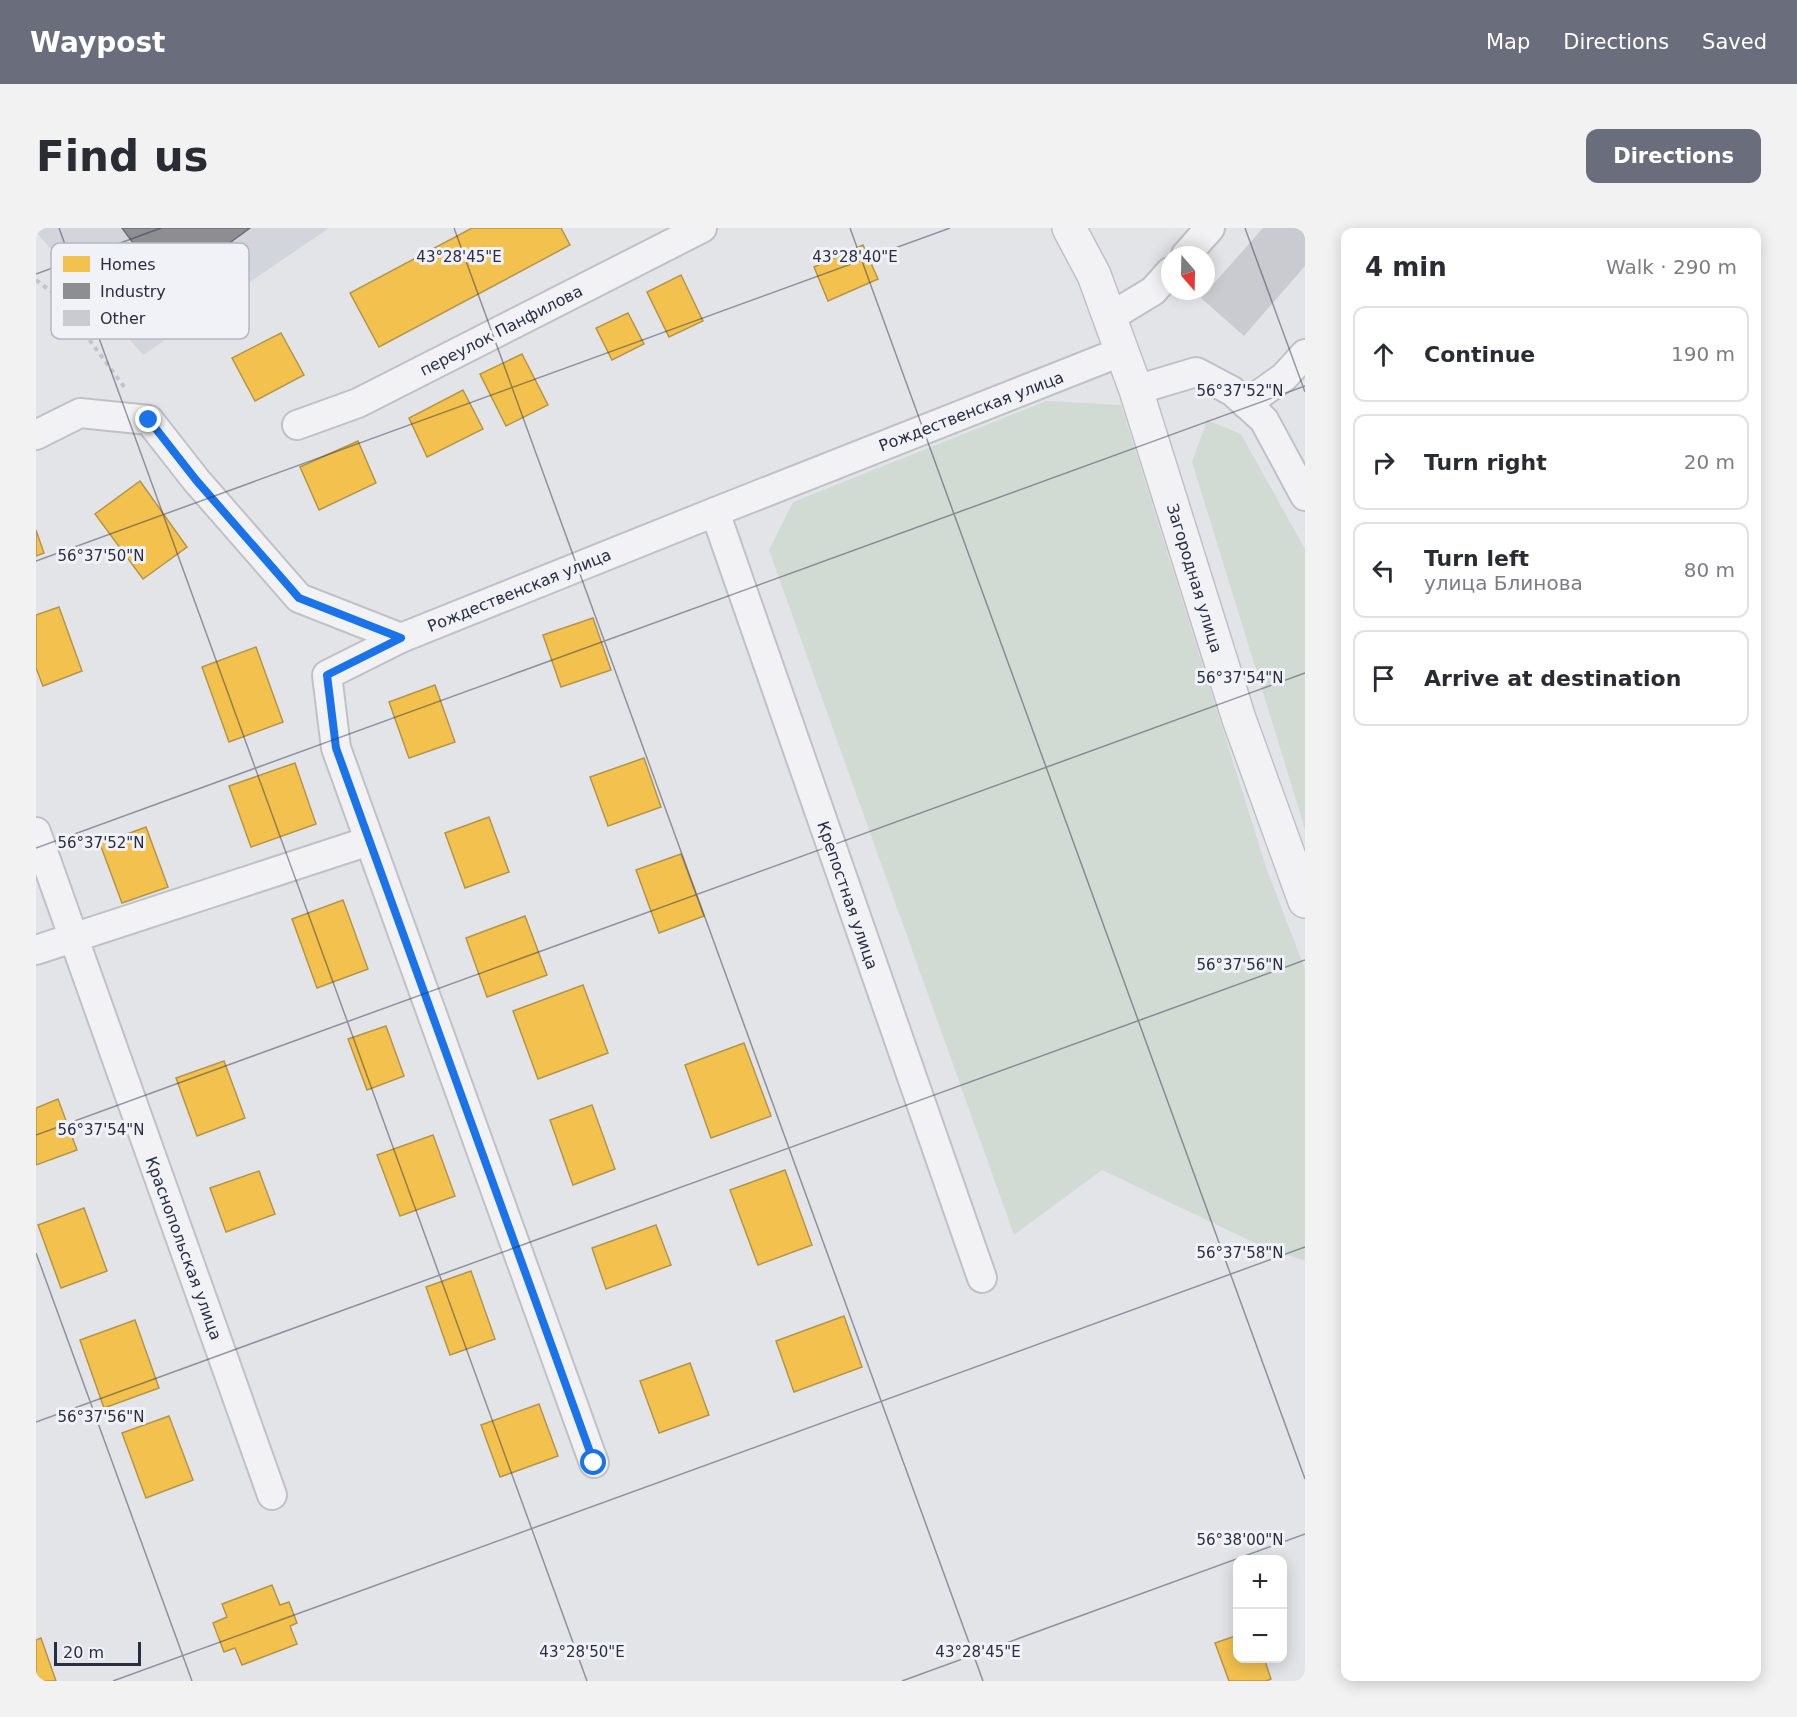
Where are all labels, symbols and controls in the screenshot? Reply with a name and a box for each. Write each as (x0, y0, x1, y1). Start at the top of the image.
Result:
text: Waypost (30, 26, 166, 59)
text: Map (1486, 30, 1530, 54)
text: Directions (1563, 30, 1669, 54)
text: Saved (1702, 30, 1767, 54)
button: Directions (1586, 129, 1761, 183)
text: Find us (36, 132, 209, 181)
legend (51, 243, 249, 339)
north arrow (1161, 246, 1215, 300)
text: 43°28'45"E (416, 248, 502, 266)
text: 43°28'40"E (812, 248, 898, 266)
text: 4 min (1365, 252, 1447, 282)
text: Homes (100, 255, 156, 274)
text: Walk · 290 m (1606, 255, 1737, 279)
street label: переулок Панфилова (417, 281, 586, 380)
text: Industry (100, 282, 166, 301)
text: Other (100, 309, 146, 328)
icon: ahead (1367, 338, 1400, 371)
text: Continue (1424, 342, 1535, 367)
text: 190 m (1671, 342, 1735, 366)
street label: Рождественская улица (876, 367, 1066, 456)
text: 56°37'52"N (1196, 382, 1284, 400)
route end (135, 406, 161, 432)
icon: right (1367, 446, 1400, 479)
text: Turn right (1424, 450, 1547, 475)
text: 20 m (1684, 450, 1735, 474)
street label: Загородная улица (1163, 501, 1226, 655)
street label: Рождественская улица (425, 545, 614, 636)
text: Turn left (1424, 546, 1529, 571)
text: 56°37'50"N (57, 547, 145, 565)
icon: left (1367, 554, 1400, 587)
text: 80 m (1684, 558, 1735, 582)
text: улица Блинова (1424, 571, 1583, 595)
icon: arrive (1367, 662, 1400, 695)
text: Arrive at destination (1424, 666, 1681, 691)
text: 56°37'54"N (1196, 669, 1284, 687)
street label: Крепостная улица (813, 819, 882, 972)
text: 56°37'52"N (57, 834, 145, 852)
text: 56°37'56"N (1196, 956, 1284, 974)
text: 56°37'54"N (57, 1121, 145, 1139)
street label: Краснопольская улица (141, 1154, 226, 1343)
text: 56°37'58"N (1196, 1244, 1284, 1262)
text: 56°37'56"N (57, 1408, 145, 1426)
route start (580, 1449, 606, 1475)
text: 56°38'00"N (1196, 1531, 1284, 1549)
map controls (1233, 1555, 1287, 1663)
button: + (1233, 1555, 1287, 1609)
button: − (1233, 1609, 1287, 1663)
scale bar (54, 1639, 141, 1666)
text: 20 m (63, 1643, 104, 1662)
text: 43°28'50"E (539, 1643, 625, 1661)
text: 43°28'45"E (935, 1643, 1021, 1661)

